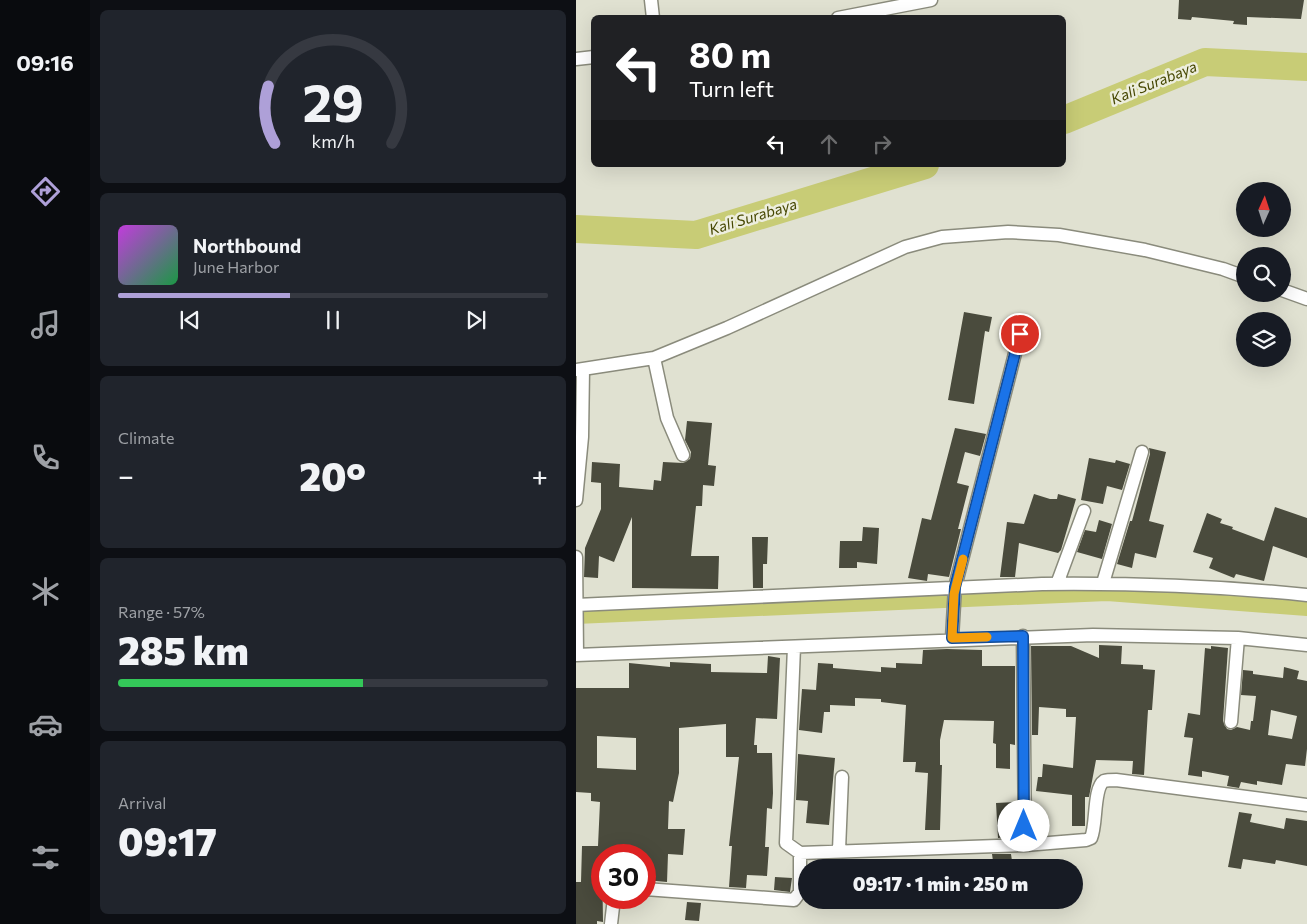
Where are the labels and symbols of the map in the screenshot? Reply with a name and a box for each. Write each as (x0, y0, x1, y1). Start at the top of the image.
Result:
water label: Kali Surabaya (1108, 57, 1199, 107)
north arrow (1236, 182, 1291, 238)
water label: Kali Surabaya (706, 194, 799, 238)
pin (999, 313, 1041, 355)
position arrow (997, 799, 1049, 851)
speed limit sign: 30 (591, 844, 656, 909)

